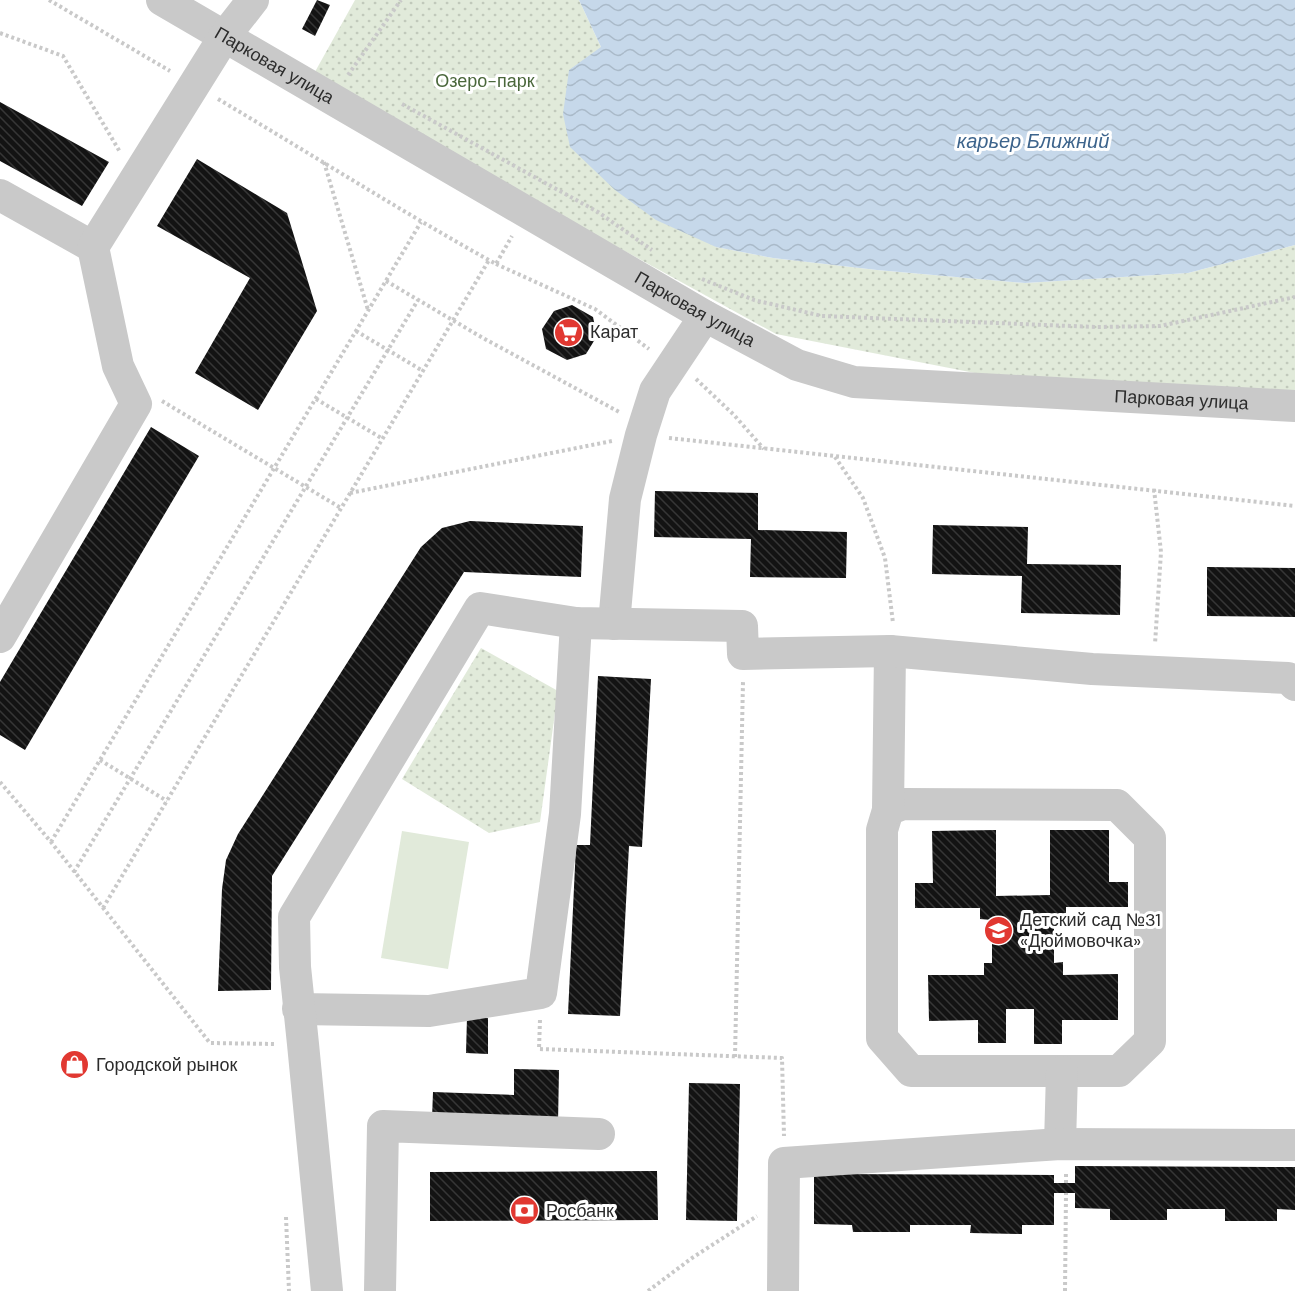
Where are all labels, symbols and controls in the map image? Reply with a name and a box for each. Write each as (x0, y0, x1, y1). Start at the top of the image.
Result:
street label: Парковая улица (210, 21, 339, 110)
park label: Озеро-парк (435, 69, 535, 93)
water label: карьер Ближний (957, 128, 1109, 154)
street label: Парковая улица (630, 266, 760, 353)
supermarket icon: Карат (553, 316, 585, 348)
place label: Карат (590, 320, 638, 344)
street label: Парковая улица (1114, 384, 1250, 416)
place label: Детский сад №31 «Дюймовочка» (1020, 908, 1161, 953)
school or university icon: Детский сад №31 «Дюймовочка» (983, 914, 1015, 946)
shop icon: Городской рынок (59, 1049, 91, 1081)
place label: Городской рынок (96, 1053, 238, 1077)
bank icon: Росбанк (509, 1195, 541, 1227)
place label: Росбанк (546, 1199, 614, 1223)

